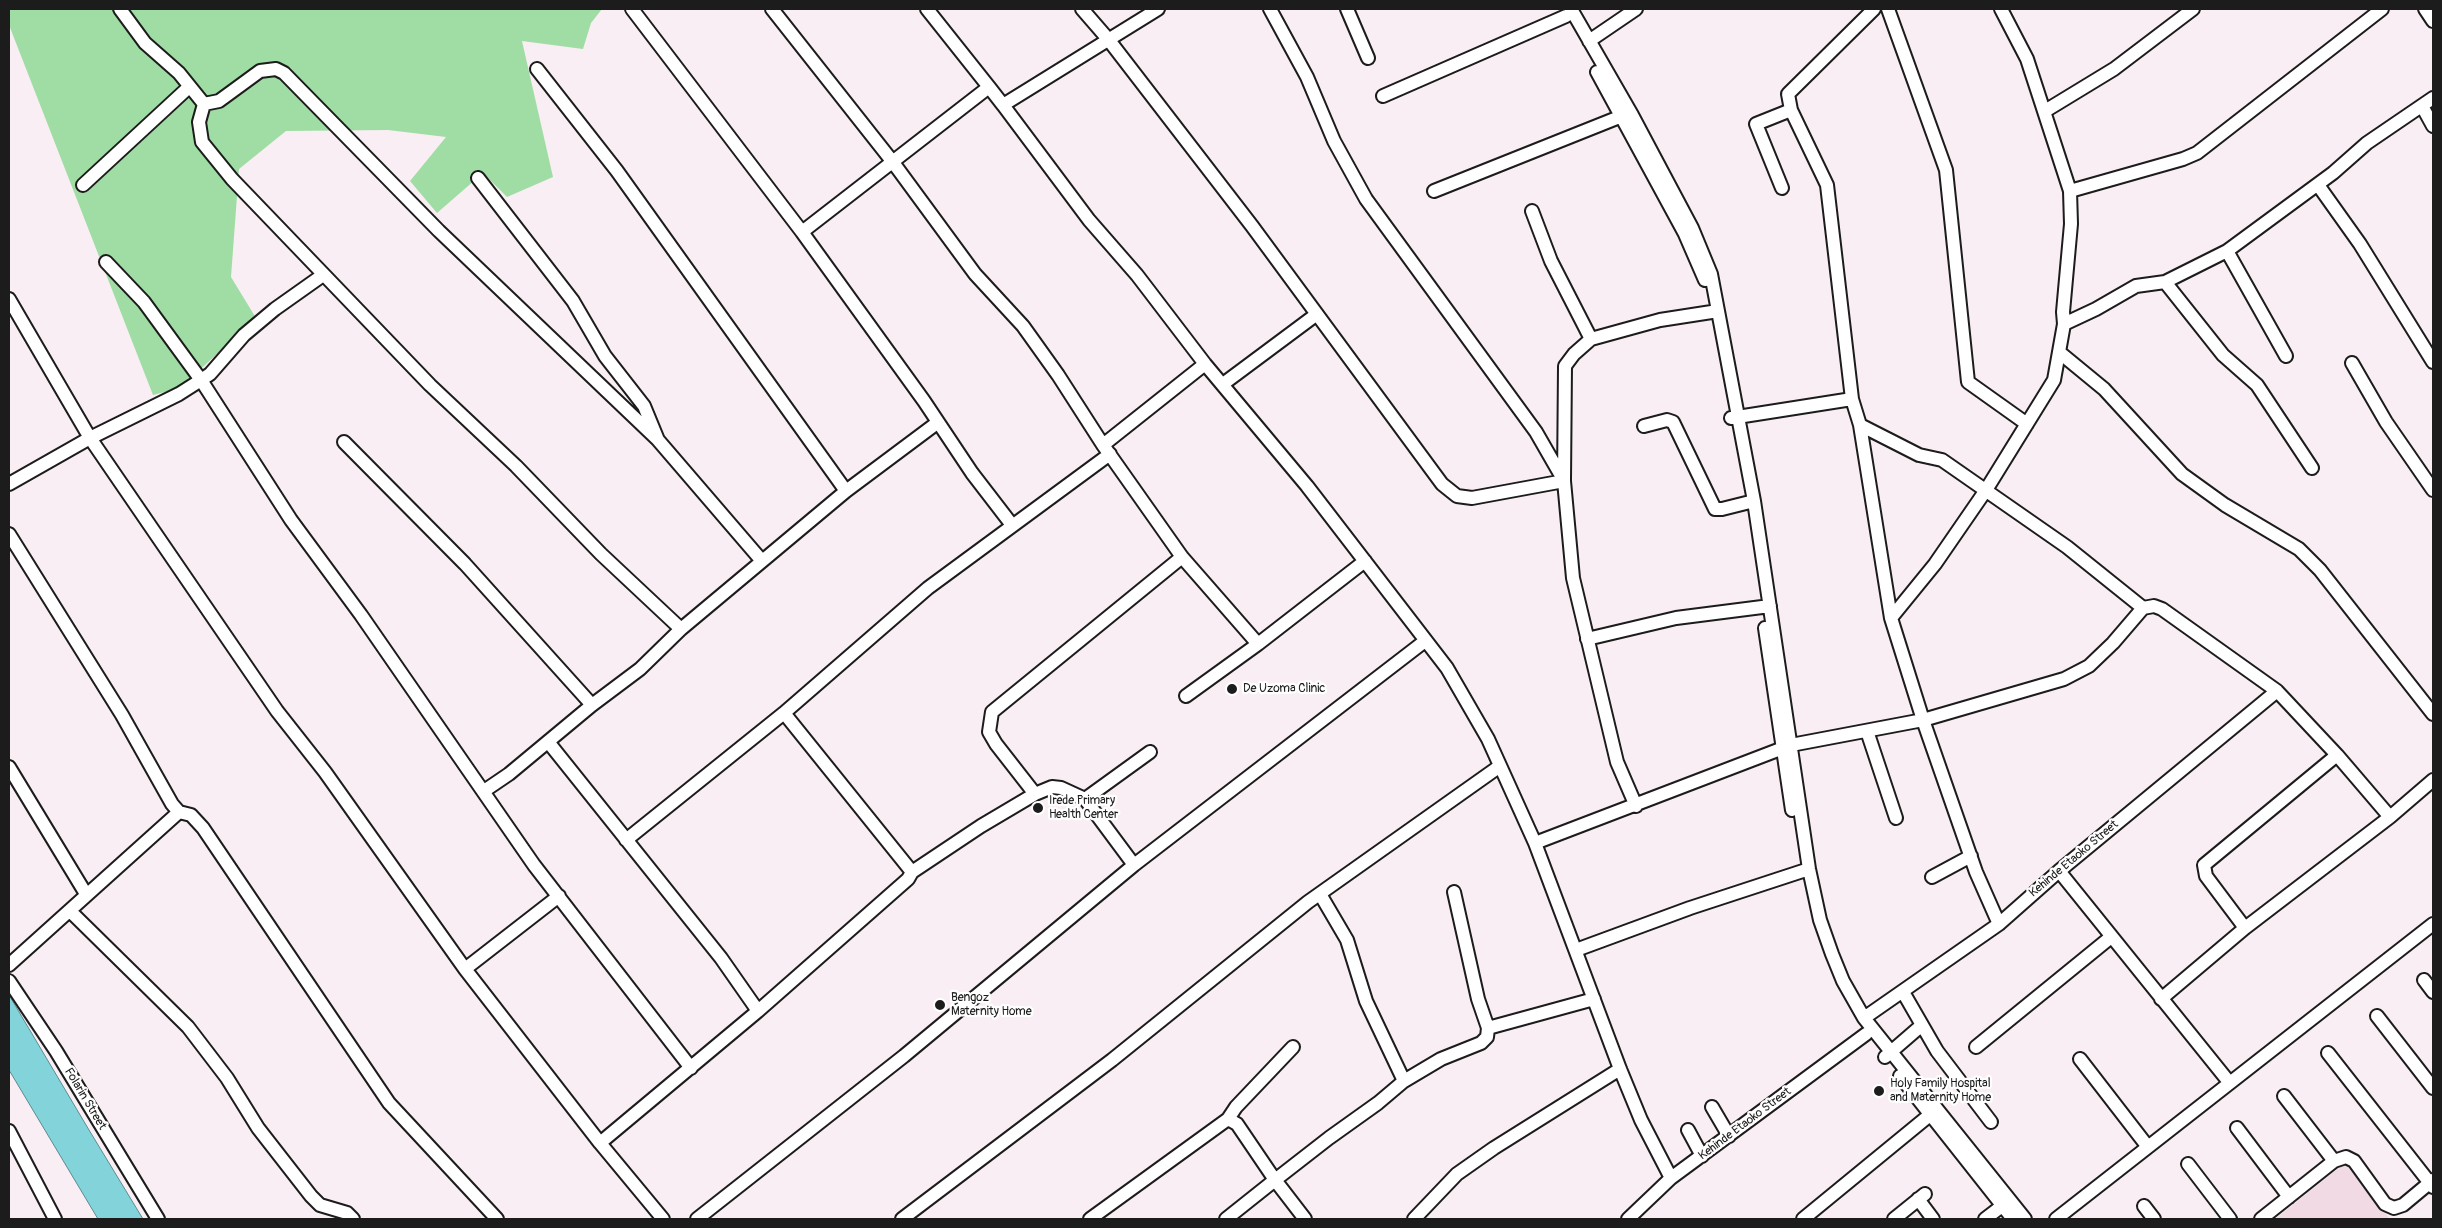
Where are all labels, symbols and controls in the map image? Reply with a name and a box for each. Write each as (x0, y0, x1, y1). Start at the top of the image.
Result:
marker: De Uzoma Clinic (1225, 682, 1239, 696)
place label: De Uzoma Clinic (1243, 682, 1325, 696)
place label: Irede Primary Health Center (1049, 794, 1118, 822)
marker: Irede Primary Health Center (1031, 801, 1045, 815)
street label: Kehinde Etaoko Street (2027, 818, 2121, 900)
place label: Bengoz Maternity Home (951, 991, 1032, 1019)
marker: Bengoz Maternity Home (933, 998, 947, 1012)
street label: Folarin Street (61, 1065, 109, 1133)
place label: Holy Family Hospital and Maternity Home (1890, 1077, 1991, 1105)
marker: Holy Family Hospital and Maternity Home (1872, 1084, 1886, 1098)
street label: Kehinde Etaoko Street (1696, 1085, 1794, 1163)

